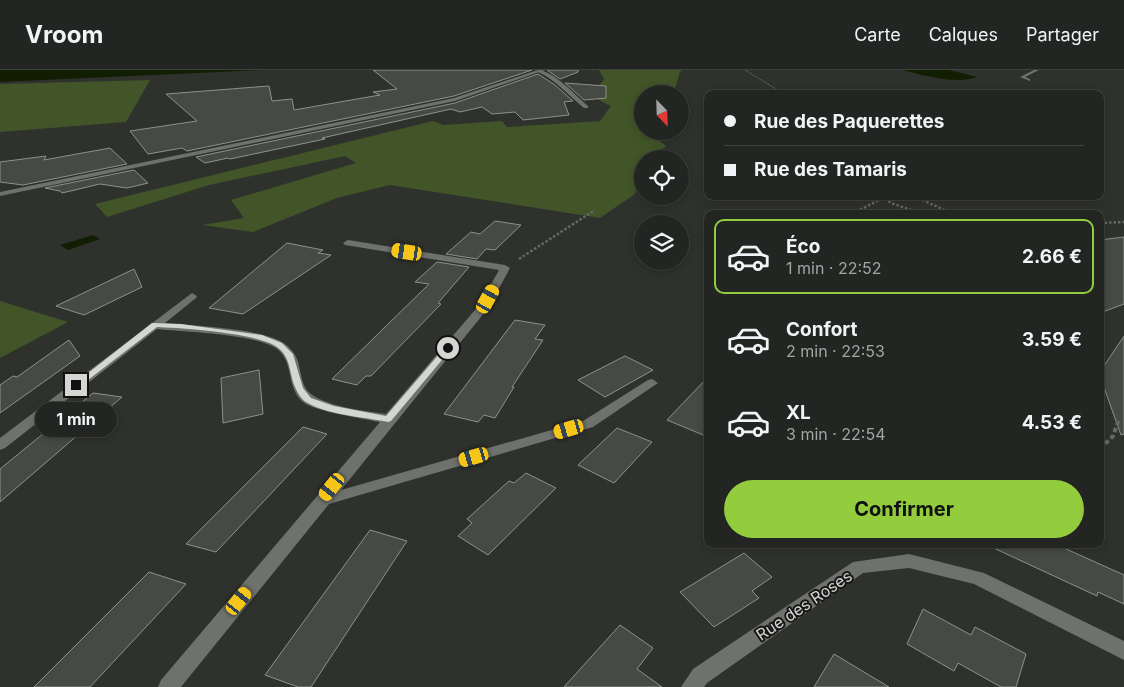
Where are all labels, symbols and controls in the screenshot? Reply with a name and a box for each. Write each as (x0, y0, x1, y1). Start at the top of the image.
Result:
text: Vroom (25, 20, 103, 49)
text: Carte (854, 24, 901, 45)
text: Calques (929, 24, 998, 45)
text: Partager (1026, 24, 1099, 45)
north arrow (634, 85, 689, 140)
map controls (634, 85, 689, 270)
text: Rue des Paquerettes (754, 110, 944, 133)
button: locate (634, 150, 689, 205)
text: Rue des Tamaris (754, 158, 907, 181)
button: layers (634, 215, 689, 270)
icon: car (726, 234, 771, 279)
text: Éco (786, 235, 820, 258)
car (391, 242, 422, 262)
text: 2.66 € (1022, 245, 1082, 268)
text: 1 min · 22:52 (786, 258, 882, 278)
car (474, 282, 501, 316)
icon: car (726, 317, 771, 362)
text: Confort (786, 318, 857, 341)
text: 3.59 € (1022, 328, 1082, 351)
route start (437, 337, 459, 359)
text: 2 min · 22:53 (786, 341, 885, 361)
route end (65, 374, 87, 396)
icon: car (726, 400, 771, 445)
text: XL (786, 401, 811, 424)
callout: 1 min (35, 402, 117, 438)
text: 1 min (56, 409, 96, 429)
text: 4.53 € (1022, 411, 1082, 434)
car (552, 418, 585, 440)
text: 3 min · 22:54 (786, 424, 886, 444)
car (457, 446, 490, 468)
car (316, 471, 347, 503)
button: Confirmer (724, 480, 1084, 538)
street label: Rue des Roses (752, 566, 856, 644)
car (223, 585, 254, 617)

